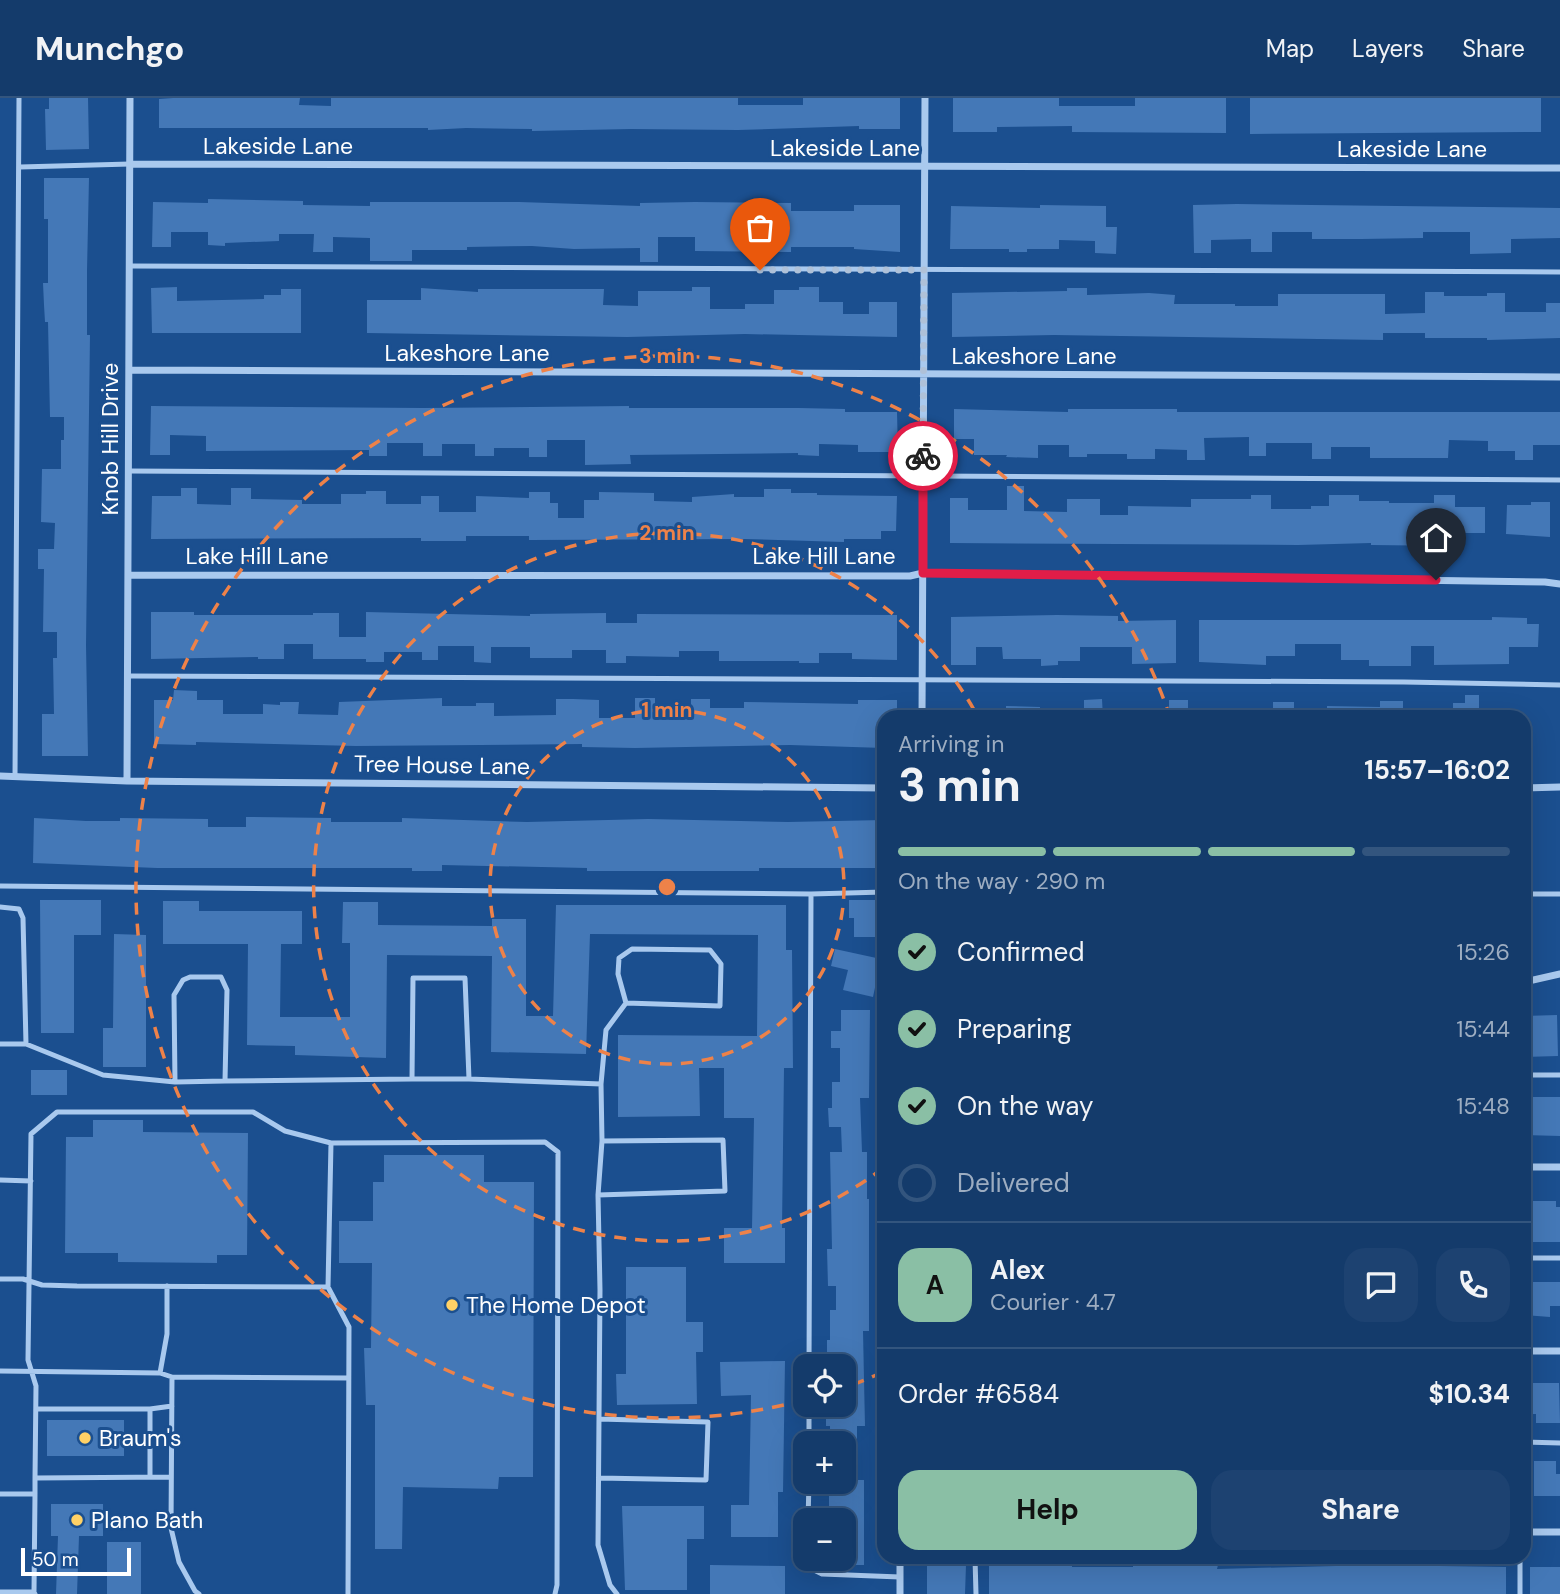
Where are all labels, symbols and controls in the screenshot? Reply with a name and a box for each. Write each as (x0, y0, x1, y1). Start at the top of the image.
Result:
text: Munchgo (35, 27, 185, 70)
text: Map (1266, 33, 1314, 64)
text: Layers (1352, 33, 1424, 64)
text: Share (1462, 33, 1525, 64)
street label: Lakeside Lane (203, 131, 353, 161)
street label: Lakeside Lane (770, 133, 920, 163)
street label: Lakeside Lane (1337, 134, 1487, 164)
pin (730, 198, 790, 270)
icon: bag (741, 209, 779, 247)
street label: Lakeshore Lane (384, 338, 550, 368)
street label: Lakeshore Lane (951, 341, 1117, 371)
text: 3 min (639, 342, 695, 370)
street label: Knob Hill Drive (95, 363, 125, 515)
courier (888, 421, 958, 491)
icon: bike (904, 437, 942, 475)
pin (1406, 508, 1466, 580)
text: 2 min (639, 519, 695, 547)
icon: home (1417, 519, 1455, 557)
street label: Lake Hill Lane (185, 541, 329, 571)
street label: Lake Hill Lane (752, 541, 896, 571)
text: 1 min (641, 696, 693, 724)
text: Arriving in (898, 729, 1004, 759)
street label: Tree House Lane (354, 748, 530, 782)
text: 15:57–16:02 (1364, 753, 1510, 787)
text: 3 min (898, 755, 1021, 815)
text: On the way · 290 m (898, 866, 1105, 896)
centre of rings (655, 875, 679, 899)
icon: check (898, 933, 936, 971)
text: Confirmed (957, 935, 1084, 969)
text: 15:26 (1456, 937, 1510, 967)
icon: check (898, 1010, 936, 1048)
text: Preparing (957, 1012, 1072, 1046)
text: 15:44 (1456, 1014, 1510, 1044)
icon: check (898, 1087, 936, 1125)
text: On the way (957, 1089, 1093, 1123)
text: 15:48 (1456, 1091, 1510, 1121)
text: Delivered (957, 1166, 1070, 1200)
button: chat (1344, 1248, 1418, 1322)
button: phone (1436, 1248, 1510, 1322)
text: Alex (990, 1253, 1045, 1287)
text: A (926, 1268, 944, 1302)
text: Courier · 4.7 (990, 1287, 1116, 1317)
place label: The Home Depot (466, 1290, 646, 1320)
marker: The Home Depot (444, 1297, 460, 1313)
map controls (793, 1354, 856, 1571)
button: locate (793, 1354, 856, 1417)
text: Order #6584 (898, 1377, 1059, 1411)
text: $10.34 (1428, 1377, 1510, 1411)
place label: Braum's (99, 1423, 182, 1453)
marker: Braum's (77, 1430, 93, 1446)
button: + (793, 1431, 856, 1494)
button: Help (898, 1470, 1197, 1550)
button: Share (1211, 1470, 1510, 1550)
place label: Plano Bath (91, 1505, 203, 1535)
button: − (793, 1508, 856, 1571)
marker: Plano Bath (69, 1512, 85, 1528)
scale bar (21, 1545, 131, 1577)
text: 50 m (32, 1547, 79, 1572)

